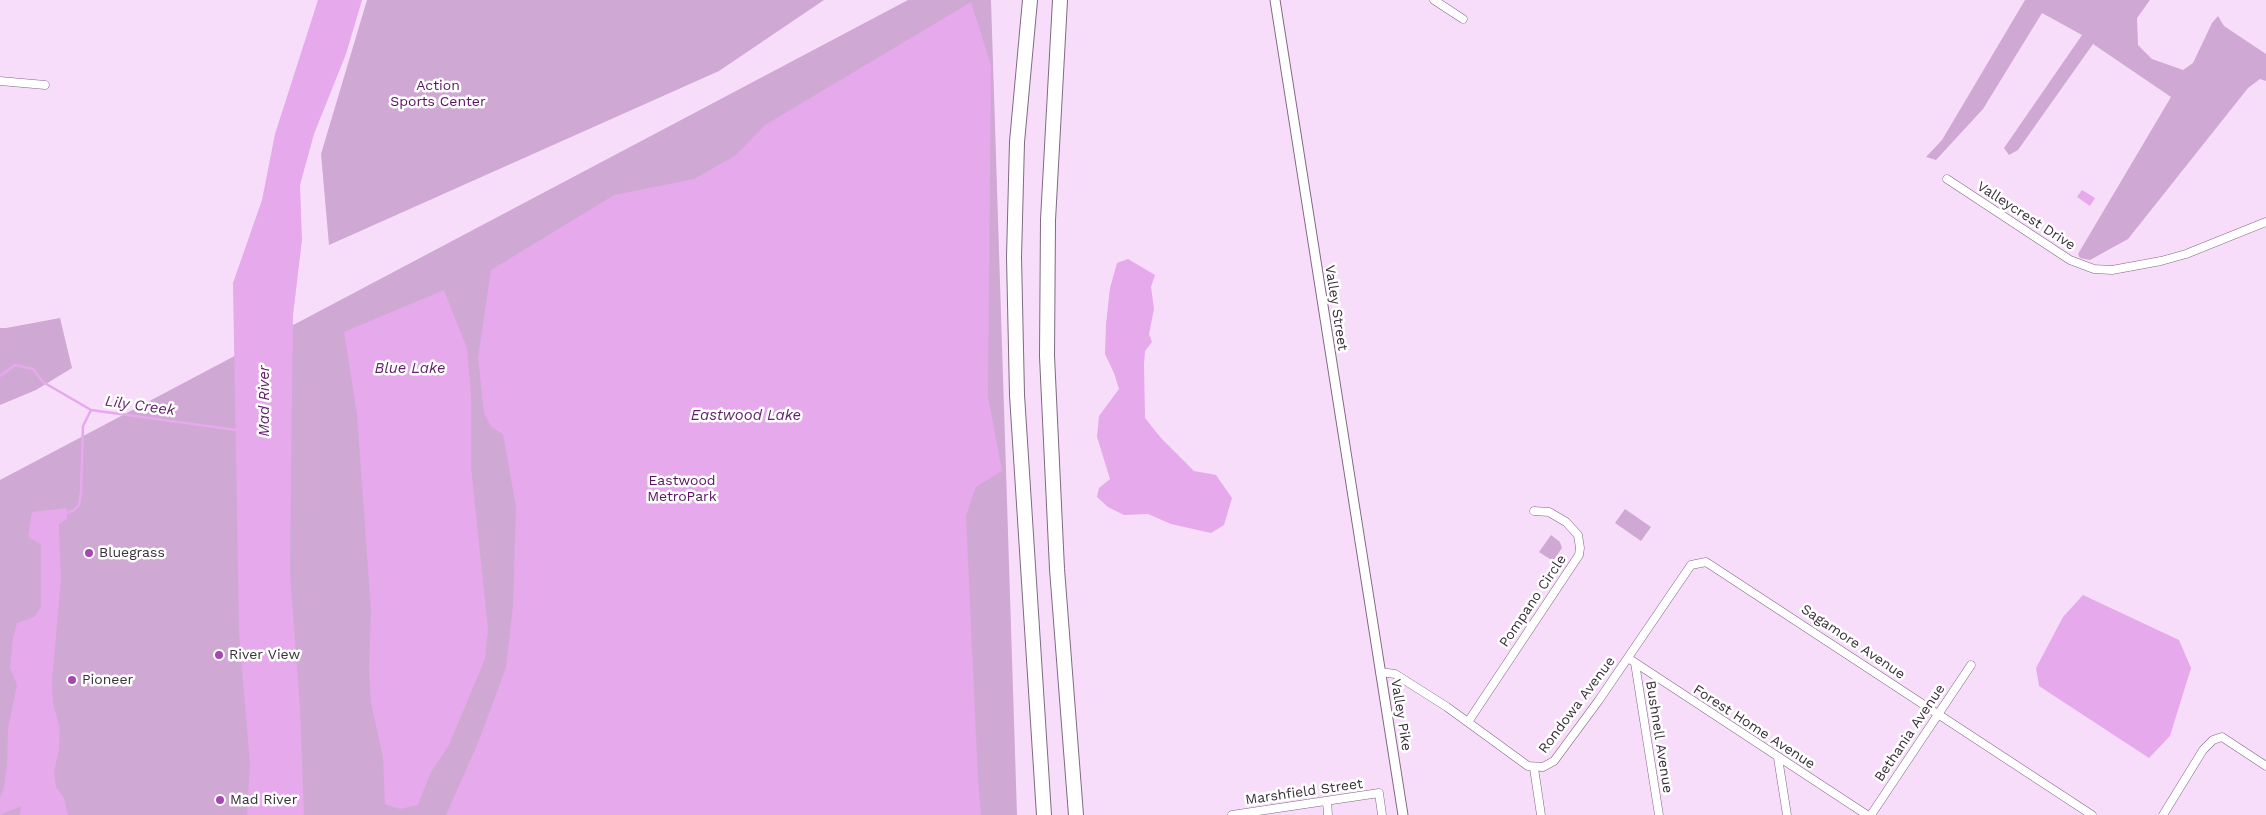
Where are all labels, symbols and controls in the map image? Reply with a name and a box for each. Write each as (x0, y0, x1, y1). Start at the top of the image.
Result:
park label: Action Sports Center (390, 78, 486, 110)
street label: Valleycrest Drive (1974, 178, 2078, 254)
street label: Valley Street (1321, 264, 1351, 352)
water label: Blue Lake (375, 360, 445, 378)
water label: Mad River (256, 365, 274, 437)
water label: Lily Creek (104, 392, 176, 420)
water label: Eastwood Lake (691, 407, 801, 425)
park label: Eastwood MetroPark (647, 473, 717, 506)
place label: Bluegrass (99, 545, 165, 561)
marker: Bluegrass (83, 547, 95, 559)
street label: Pompano Circle (1496, 552, 1570, 650)
street label: Sagamore Avenue (1798, 601, 1908, 683)
place label: River View (229, 647, 300, 663)
marker: River View (213, 649, 225, 661)
street label: Rondowa Avenue (1535, 653, 1619, 757)
place label: Pioneer (82, 672, 133, 688)
marker: Pioneer (66, 674, 78, 686)
street label: Valley Pike (1387, 678, 1415, 752)
street label: Bushnell Avenue (1642, 680, 1676, 794)
street label: Forest Home Avenue (1690, 681, 1818, 773)
street label: Bethania Avenue (1871, 681, 1949, 785)
street label: Marshfield Street (1244, 775, 1364, 809)
place label: Mad River (230, 792, 297, 808)
marker: Mad River (214, 794, 226, 806)

